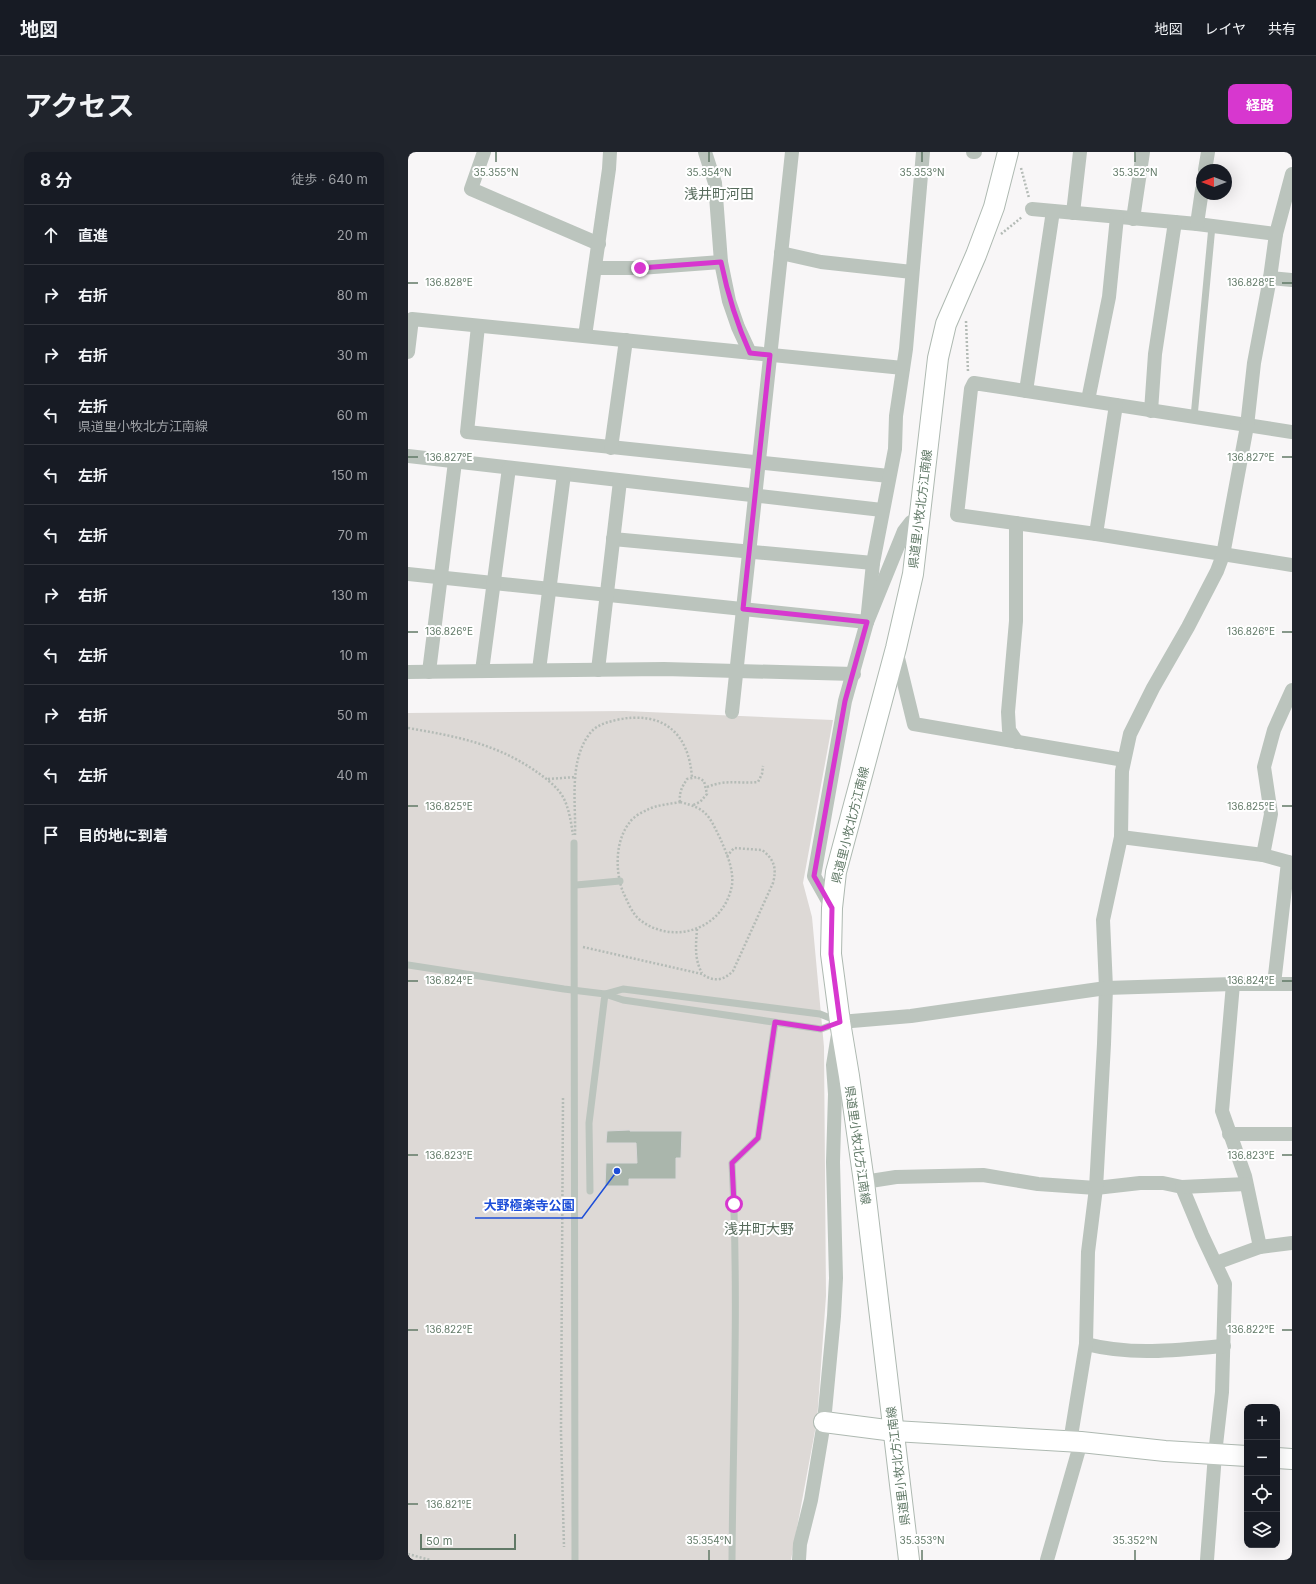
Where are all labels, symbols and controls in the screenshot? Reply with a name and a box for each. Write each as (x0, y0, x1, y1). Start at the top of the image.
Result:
text: 地図 (20, 18, 58, 41)
text: 地図 (1154, 20, 1182, 37)
text: レイヤ (1204, 20, 1246, 37)
text: 共有 (1268, 20, 1296, 37)
button: 経路 (1228, 84, 1292, 124)
text: アクセス (24, 89, 135, 123)
north arrow (1196, 164, 1232, 200)
text: 35.355°N (473, 166, 519, 178)
text: 35.354°N (686, 166, 732, 178)
text: 35.353°N (900, 166, 944, 178)
text: 35.352°N (1112, 166, 1158, 178)
text: 8 分 (40, 170, 72, 190)
text: 徒歩 · 640 m (291, 171, 368, 187)
district label: 浅井町河田 (684, 185, 754, 202)
icon: ahead (40, 224, 62, 246)
text: 直進 (78, 226, 108, 245)
text: 20 m (337, 227, 368, 243)
route end (631, 259, 649, 277)
text: 136.828°E (425, 276, 473, 288)
text: 136.828°E (1227, 276, 1275, 288)
icon: right (40, 284, 62, 306)
text: 右折 (78, 286, 108, 305)
text: 80 m (337, 287, 368, 303)
icon: right (40, 344, 62, 366)
text: 右折 (78, 346, 108, 365)
text: 30 m (337, 347, 368, 363)
text: 左折 (78, 397, 108, 416)
icon: left (40, 404, 62, 426)
text: 60 m (337, 407, 368, 423)
text: 県道里小牧北方江南線 (78, 418, 208, 434)
street label: 県道里小牧北方江南線 (905, 449, 935, 569)
text: 136.827°E (425, 451, 473, 463)
text: 136.827°E (1227, 451, 1275, 463)
icon: left (40, 464, 62, 486)
text: 左折 (78, 466, 108, 485)
text: 150 m (332, 467, 368, 483)
icon: left (40, 524, 62, 546)
text: 左折 (78, 526, 108, 545)
text: 70 m (338, 527, 368, 543)
icon: right (40, 584, 62, 606)
text: 右折 (78, 586, 108, 605)
text: 130 m (331, 587, 368, 603)
text: 136.826°E (425, 625, 473, 637)
text: 136.826°E (1227, 625, 1275, 637)
icon: left (40, 644, 62, 666)
text: 左折 (78, 646, 108, 665)
text: 10 m (339, 647, 368, 663)
icon: right (40, 704, 62, 726)
text: 右折 (78, 706, 108, 725)
text: 50 m (337, 707, 368, 723)
icon: left (40, 764, 62, 786)
street label: 県道里小牧北方江南線 (828, 765, 872, 885)
text: 左折 (78, 766, 108, 785)
text: 40 m (336, 767, 368, 783)
text: 136.825°E (425, 800, 473, 812)
text: 136.825°E (1227, 800, 1275, 812)
icon: arrive (40, 824, 62, 846)
text: 目的地に到着 (78, 826, 168, 845)
text: 136.824°E (425, 974, 473, 986)
text: 136.824°E (1227, 974, 1275, 986)
street label: 県道里小牧北方江南線 (842, 1085, 874, 1205)
text: 136.823°E (425, 1149, 473, 1161)
text: 136.823°E (1227, 1149, 1275, 1161)
callout: 大野極楽寺公園 (475, 1193, 582, 1218)
route start (725, 1195, 743, 1213)
text: 大野極楽寺公園 (483, 1197, 575, 1213)
district label: 浅井町大野 (724, 1220, 794, 1237)
text: 136.822°E (425, 1323, 473, 1335)
text: 136.822°E (1227, 1323, 1275, 1335)
map controls (1244, 1404, 1280, 1548)
button: + (1244, 1404, 1280, 1440)
street label: 県道里小牧北方江南線 (883, 1406, 913, 1526)
button: − (1244, 1440, 1280, 1476)
button: locate (1244, 1476, 1280, 1512)
text: 136.821°E (426, 1498, 472, 1510)
button: layers (1244, 1512, 1280, 1548)
scale bar (420, 1532, 516, 1551)
text: 50 m (426, 1534, 452, 1548)
text: 35.354°N (686, 1534, 732, 1546)
text: 35.353°N (900, 1534, 944, 1546)
text: 35.352°N (1112, 1534, 1158, 1546)

